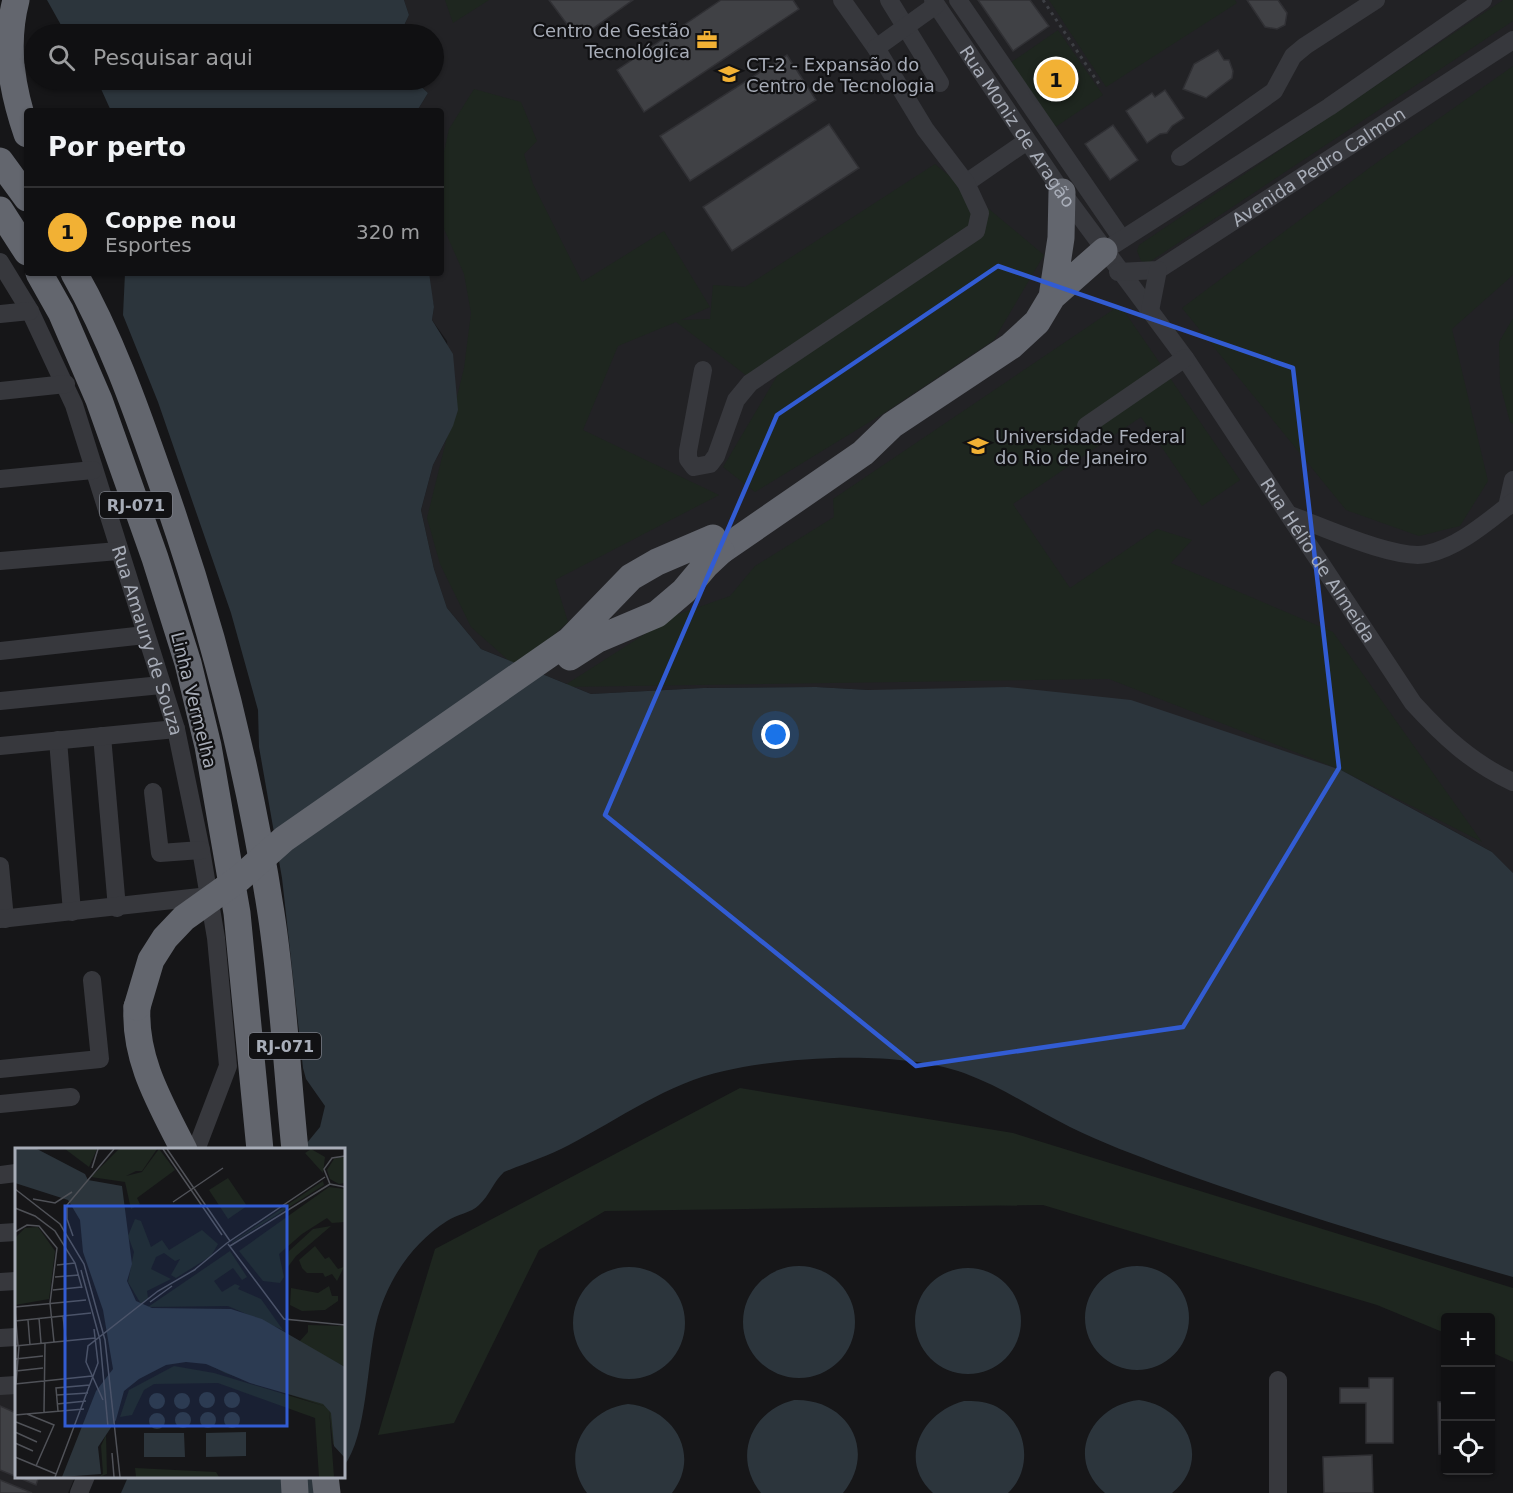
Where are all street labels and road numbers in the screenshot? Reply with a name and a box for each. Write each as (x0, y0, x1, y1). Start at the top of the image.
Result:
street label: Rua Moniz de Aragão (956, 41, 1080, 211)
street label: Avenida Pedro Calmon (1227, 102, 1409, 230)
street label: Rua Hélio de Almeida (1257, 474, 1380, 646)
road number: RJ-071 (100, 492, 172, 518)
street label: Rua Amaury de Souza (108, 542, 188, 737)
street label: Linha Vermelha (167, 630, 221, 770)
road number: RJ-071 (249, 1033, 321, 1059)

